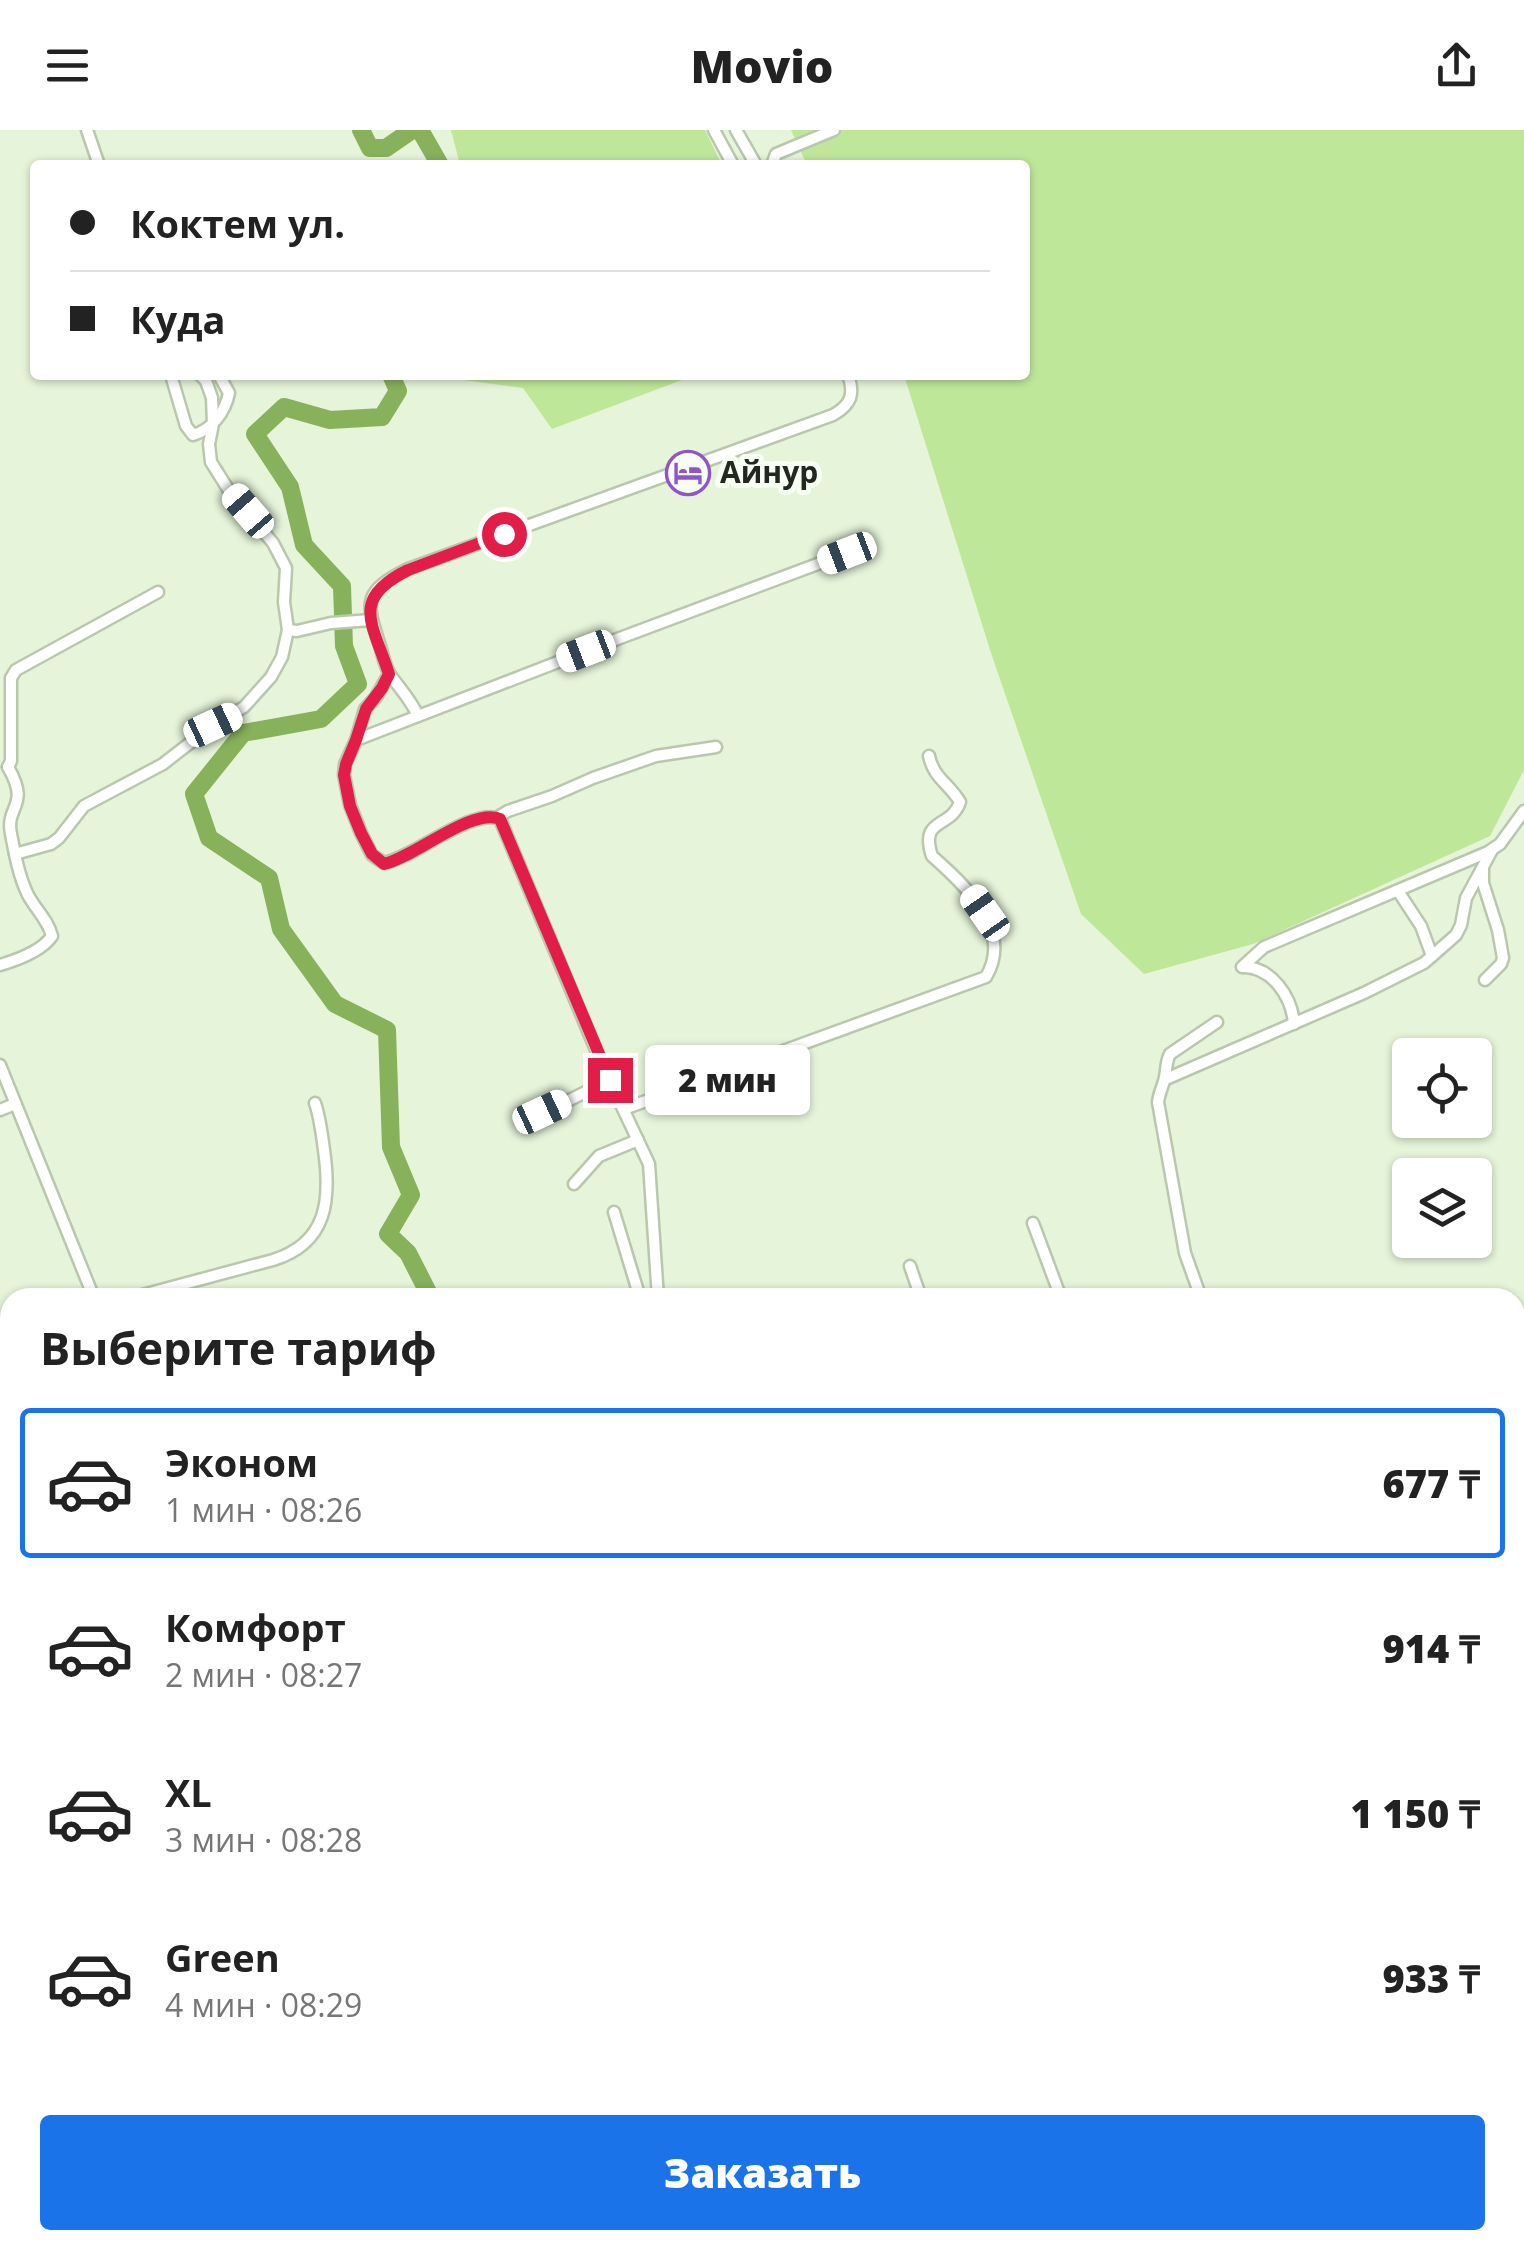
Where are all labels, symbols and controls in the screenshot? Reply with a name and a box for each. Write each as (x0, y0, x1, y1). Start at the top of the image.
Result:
text: Movio (691, 35, 833, 96)
icon: menu (40, 38, 95, 93)
icon: share (1429, 38, 1484, 93)
text: Коктем ул. (130, 197, 345, 249)
text: Куда (130, 293, 225, 345)
hotel icon: Айнур (665, 450, 711, 496)
place label: Айнур (720, 451, 818, 492)
car (217, 479, 279, 543)
route start (482, 512, 527, 557)
car (814, 528, 880, 578)
car (553, 626, 619, 676)
car (179, 699, 247, 751)
car (956, 880, 1014, 946)
map controls (1392, 1038, 1492, 1258)
button: locate (1392, 1038, 1492, 1138)
callout: 2 мин (645, 1045, 810, 1115)
route end (588, 1058, 633, 1103)
text: 2 мин (678, 1058, 777, 1101)
car (508, 1086, 576, 1138)
button: layers (1392, 1158, 1492, 1258)
text: Выберите тариф (40, 1317, 437, 1378)
text: Эконом (165, 1436, 318, 1488)
icon: car (45, 1438, 135, 1528)
text: 677 ₸ (1383, 1457, 1480, 1509)
text: 1 мин · 08:26 (165, 1488, 362, 1531)
text: Комфорт (165, 1601, 346, 1653)
icon: car (45, 1603, 135, 1693)
text: 914 ₸ (1383, 1622, 1480, 1674)
text: 2 мин · 08:27 (165, 1653, 362, 1696)
text: XL (165, 1766, 212, 1818)
icon: car (45, 1768, 135, 1858)
text: 1 150 ₸ (1350, 1787, 1480, 1839)
text: 3 мин · 08:28 (165, 1818, 362, 1861)
text: Green (165, 1931, 280, 1983)
icon: car (45, 1933, 135, 2023)
text: 933 ₸ (1383, 1952, 1480, 2004)
text: 4 мин · 08:29 (165, 1983, 362, 2026)
button: Заказать (40, 2115, 1485, 2230)

